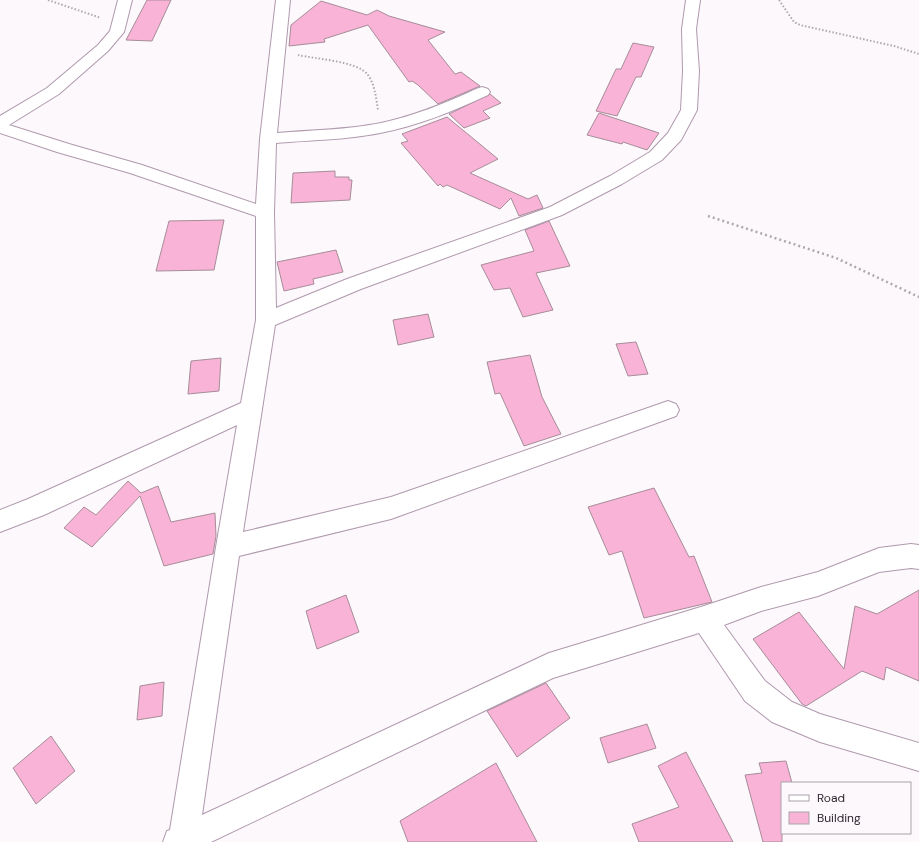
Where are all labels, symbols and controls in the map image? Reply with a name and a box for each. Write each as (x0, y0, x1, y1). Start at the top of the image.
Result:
legend (781, 782, 911, 834)
text: Road (817, 790, 845, 806)
text: Building (817, 810, 861, 826)

